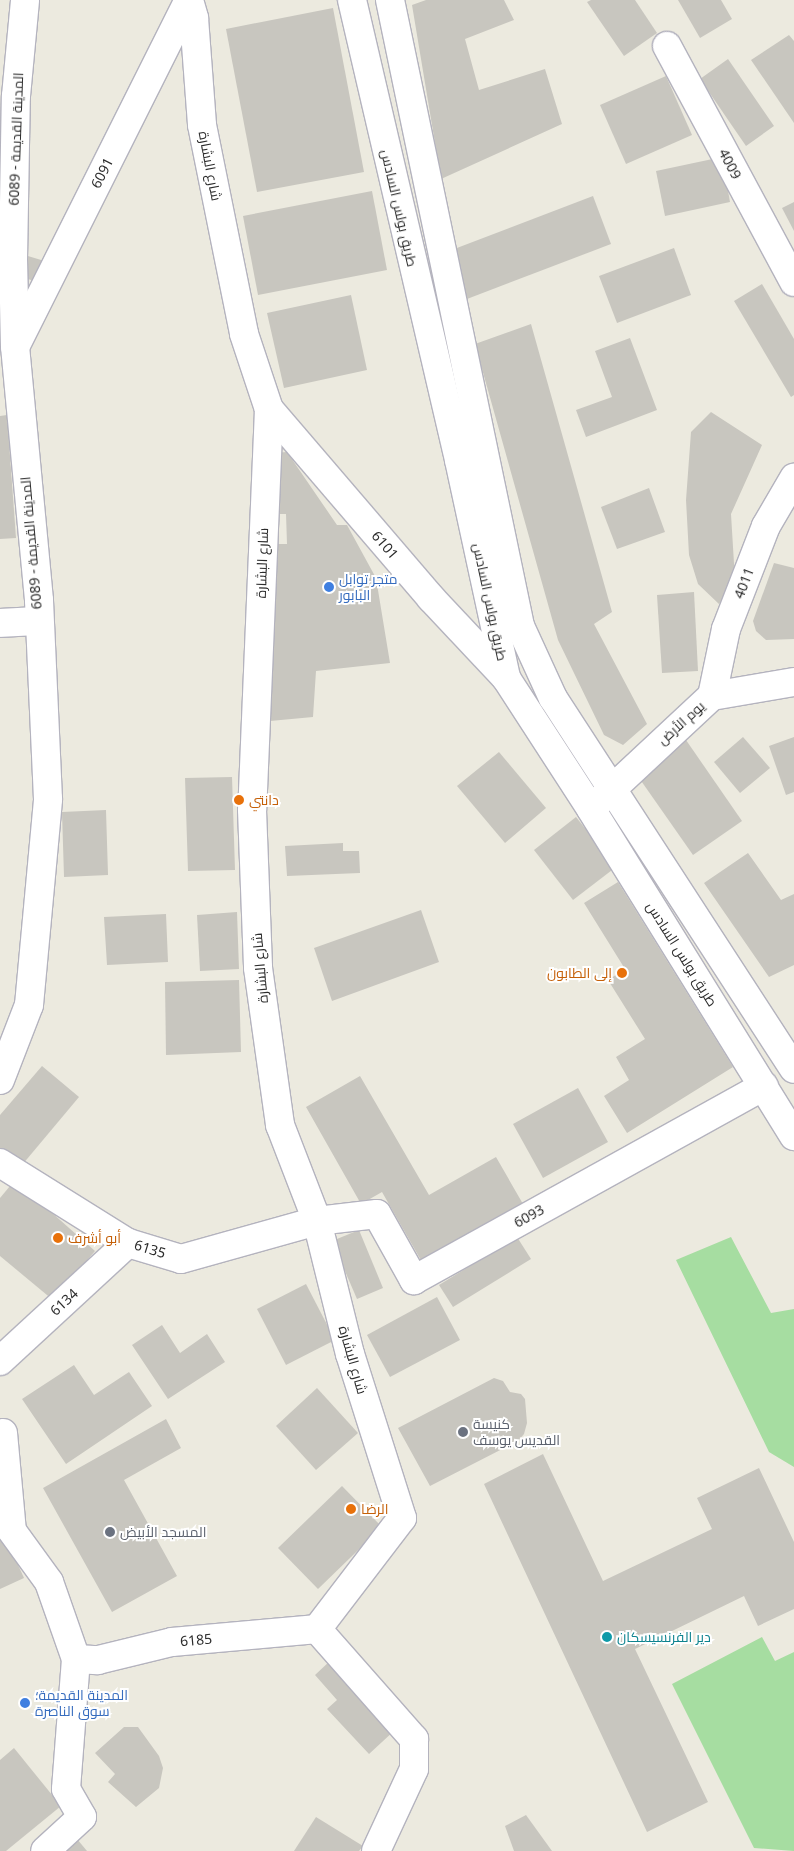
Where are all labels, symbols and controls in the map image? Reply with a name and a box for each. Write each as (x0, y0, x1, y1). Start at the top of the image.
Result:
street label: المدينة القديمة - 6089 (5, 72, 27, 206)
street label: شارع البشارة (195, 130, 225, 202)
street label: 4009 (715, 146, 745, 182)
street label: طريق بولس السادس (377, 148, 421, 268)
street label: 6091 (87, 155, 117, 191)
street label: المدينة القديمة - 6089 (17, 476, 45, 610)
street label: شارع البشارة (252, 527, 272, 599)
street label: 6101 (368, 527, 402, 563)
street label: طريق بولس السادس (469, 542, 511, 662)
street label: 4011 (730, 565, 758, 601)
place label: متجر توابل البابور (339, 571, 398, 604)
marker: متجر توابل البابور (323, 581, 335, 593)
street label: يوم الأرض (654, 698, 708, 748)
place label: دانتي (249, 792, 279, 808)
marker: دانتي (233, 794, 245, 806)
street label: طريق بولس السادس (643, 899, 721, 1009)
street label: شارع البشارة (249, 932, 271, 1004)
place label: إلى الطابون (547, 965, 612, 981)
marker: إلى الطابون (616, 967, 628, 979)
street label: 6093 (511, 1201, 547, 1231)
place label: أبو أشرف (68, 1230, 121, 1246)
marker: أبو أشرف (52, 1232, 64, 1244)
street label: 6135 (132, 1236, 168, 1262)
street label: 6134 (47, 1285, 81, 1319)
street label: شارع البشارة (335, 1324, 371, 1396)
place label: كنيسة القديس يوسف (473, 1416, 560, 1448)
marker: كنيسة القديس يوسف (457, 1426, 469, 1438)
place label: الرضا (361, 1501, 388, 1517)
marker: الرضا (345, 1503, 357, 1515)
place label: المسجد الأبيض (120, 1524, 206, 1540)
marker: المسجد الأبيض (104, 1526, 116, 1538)
place label: دير الفرنسيسكان (617, 1629, 711, 1645)
street label: 6185 (179, 1630, 213, 1650)
marker: دير الفرنسيسكان (601, 1631, 613, 1643)
place label: المدينة القديمة؛ سوق الناصرة (35, 1687, 128, 1720)
marker: المدينة القديمة؛ سوق الناصرة (19, 1697, 31, 1709)

